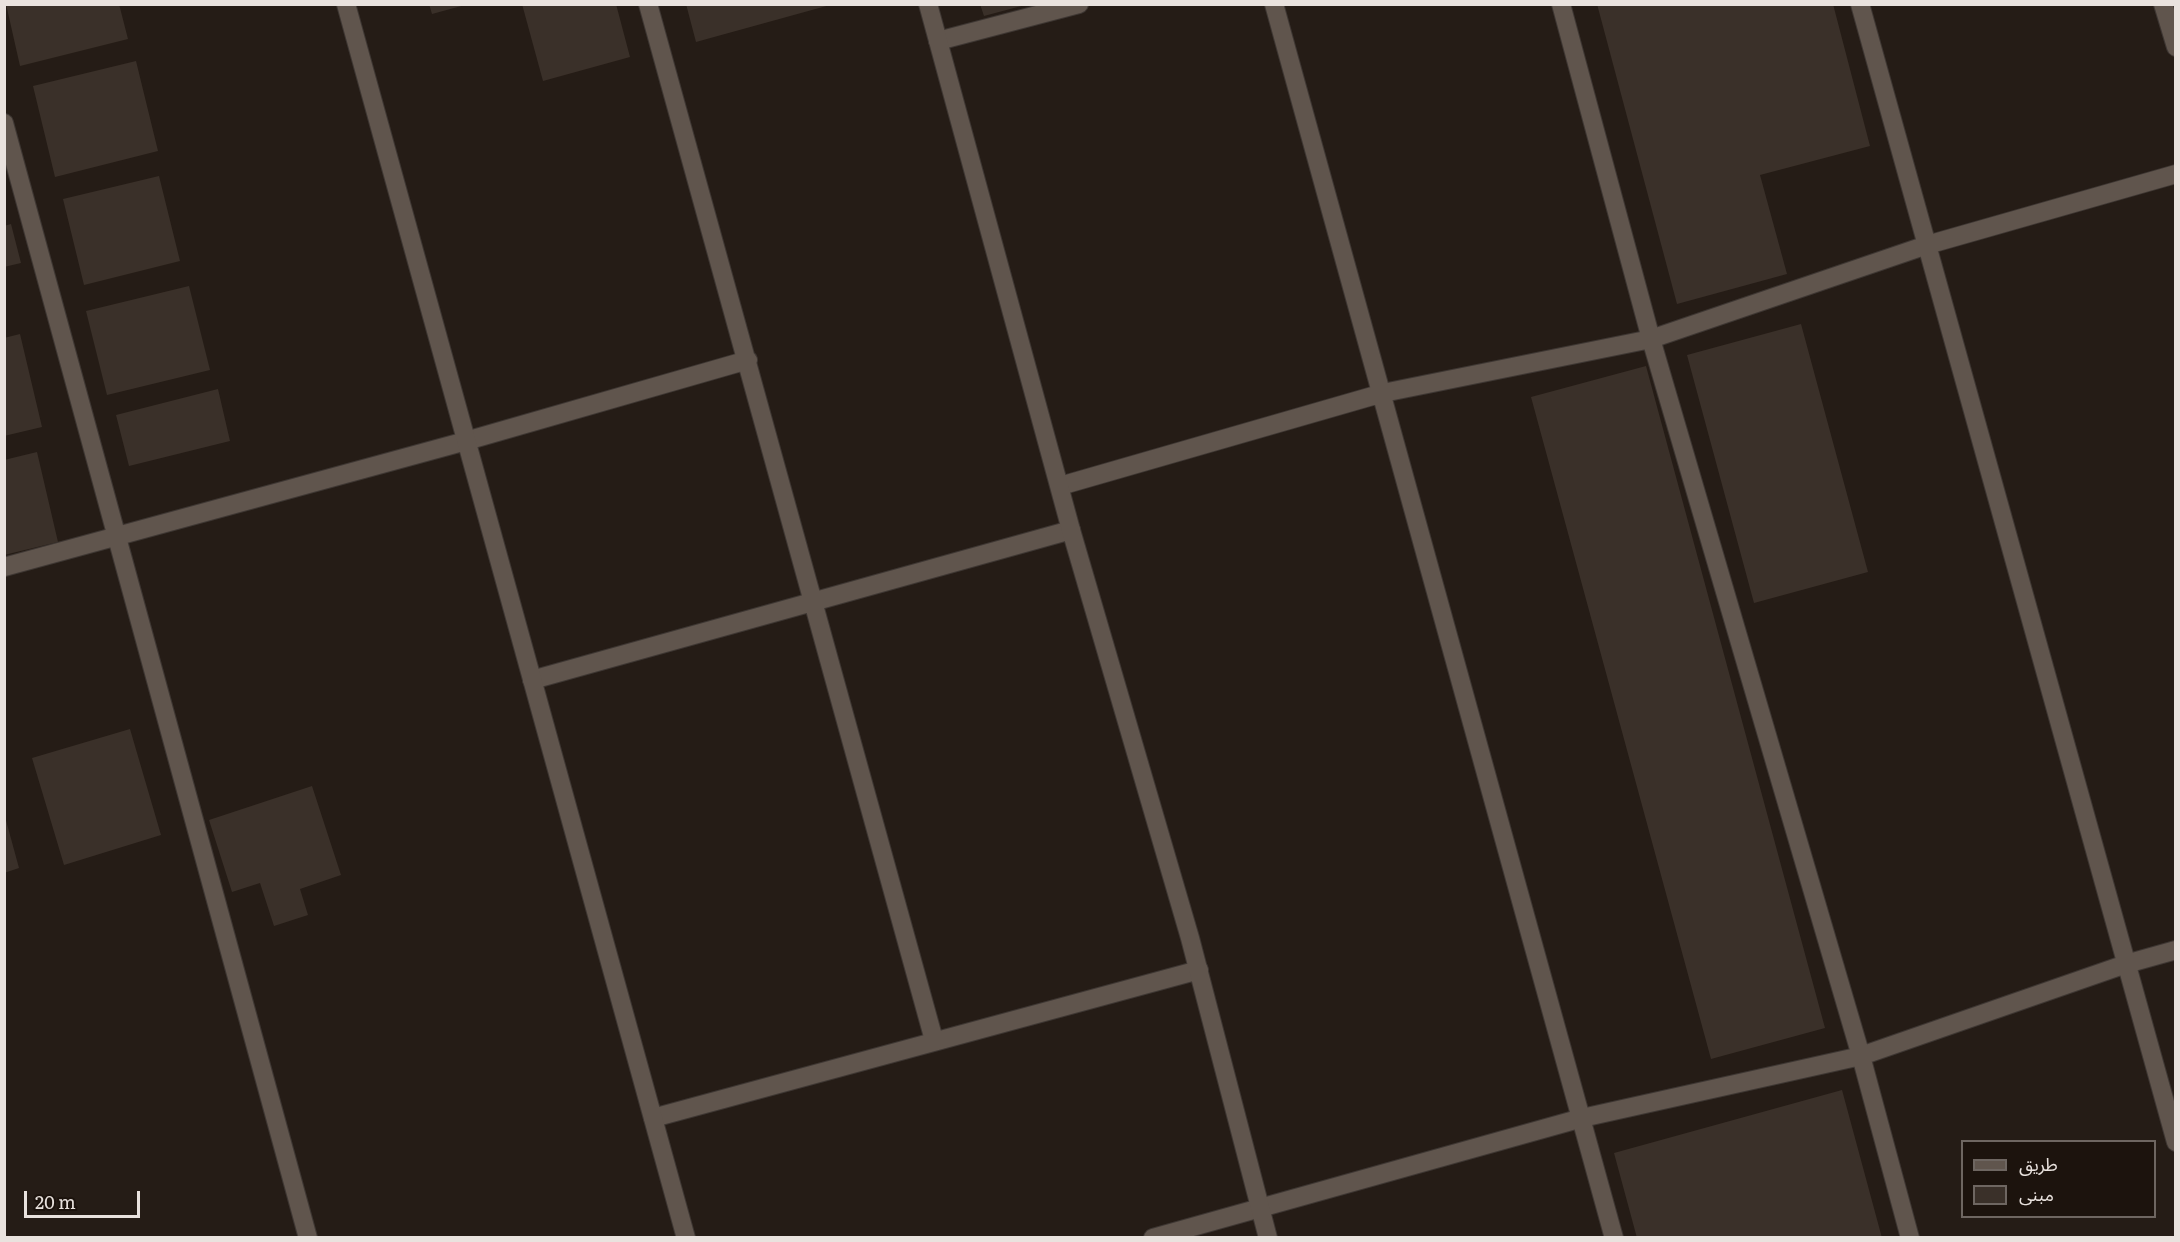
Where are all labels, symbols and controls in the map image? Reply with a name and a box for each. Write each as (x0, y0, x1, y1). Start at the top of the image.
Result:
legend (1961, 1140, 2156, 1218)
text: طريق (2019, 1150, 2058, 1177)
scale bar (27, 1179, 142, 1217)
text: مبنى (2019, 1180, 2054, 1207)
text: 20 m (35, 1188, 76, 1215)

